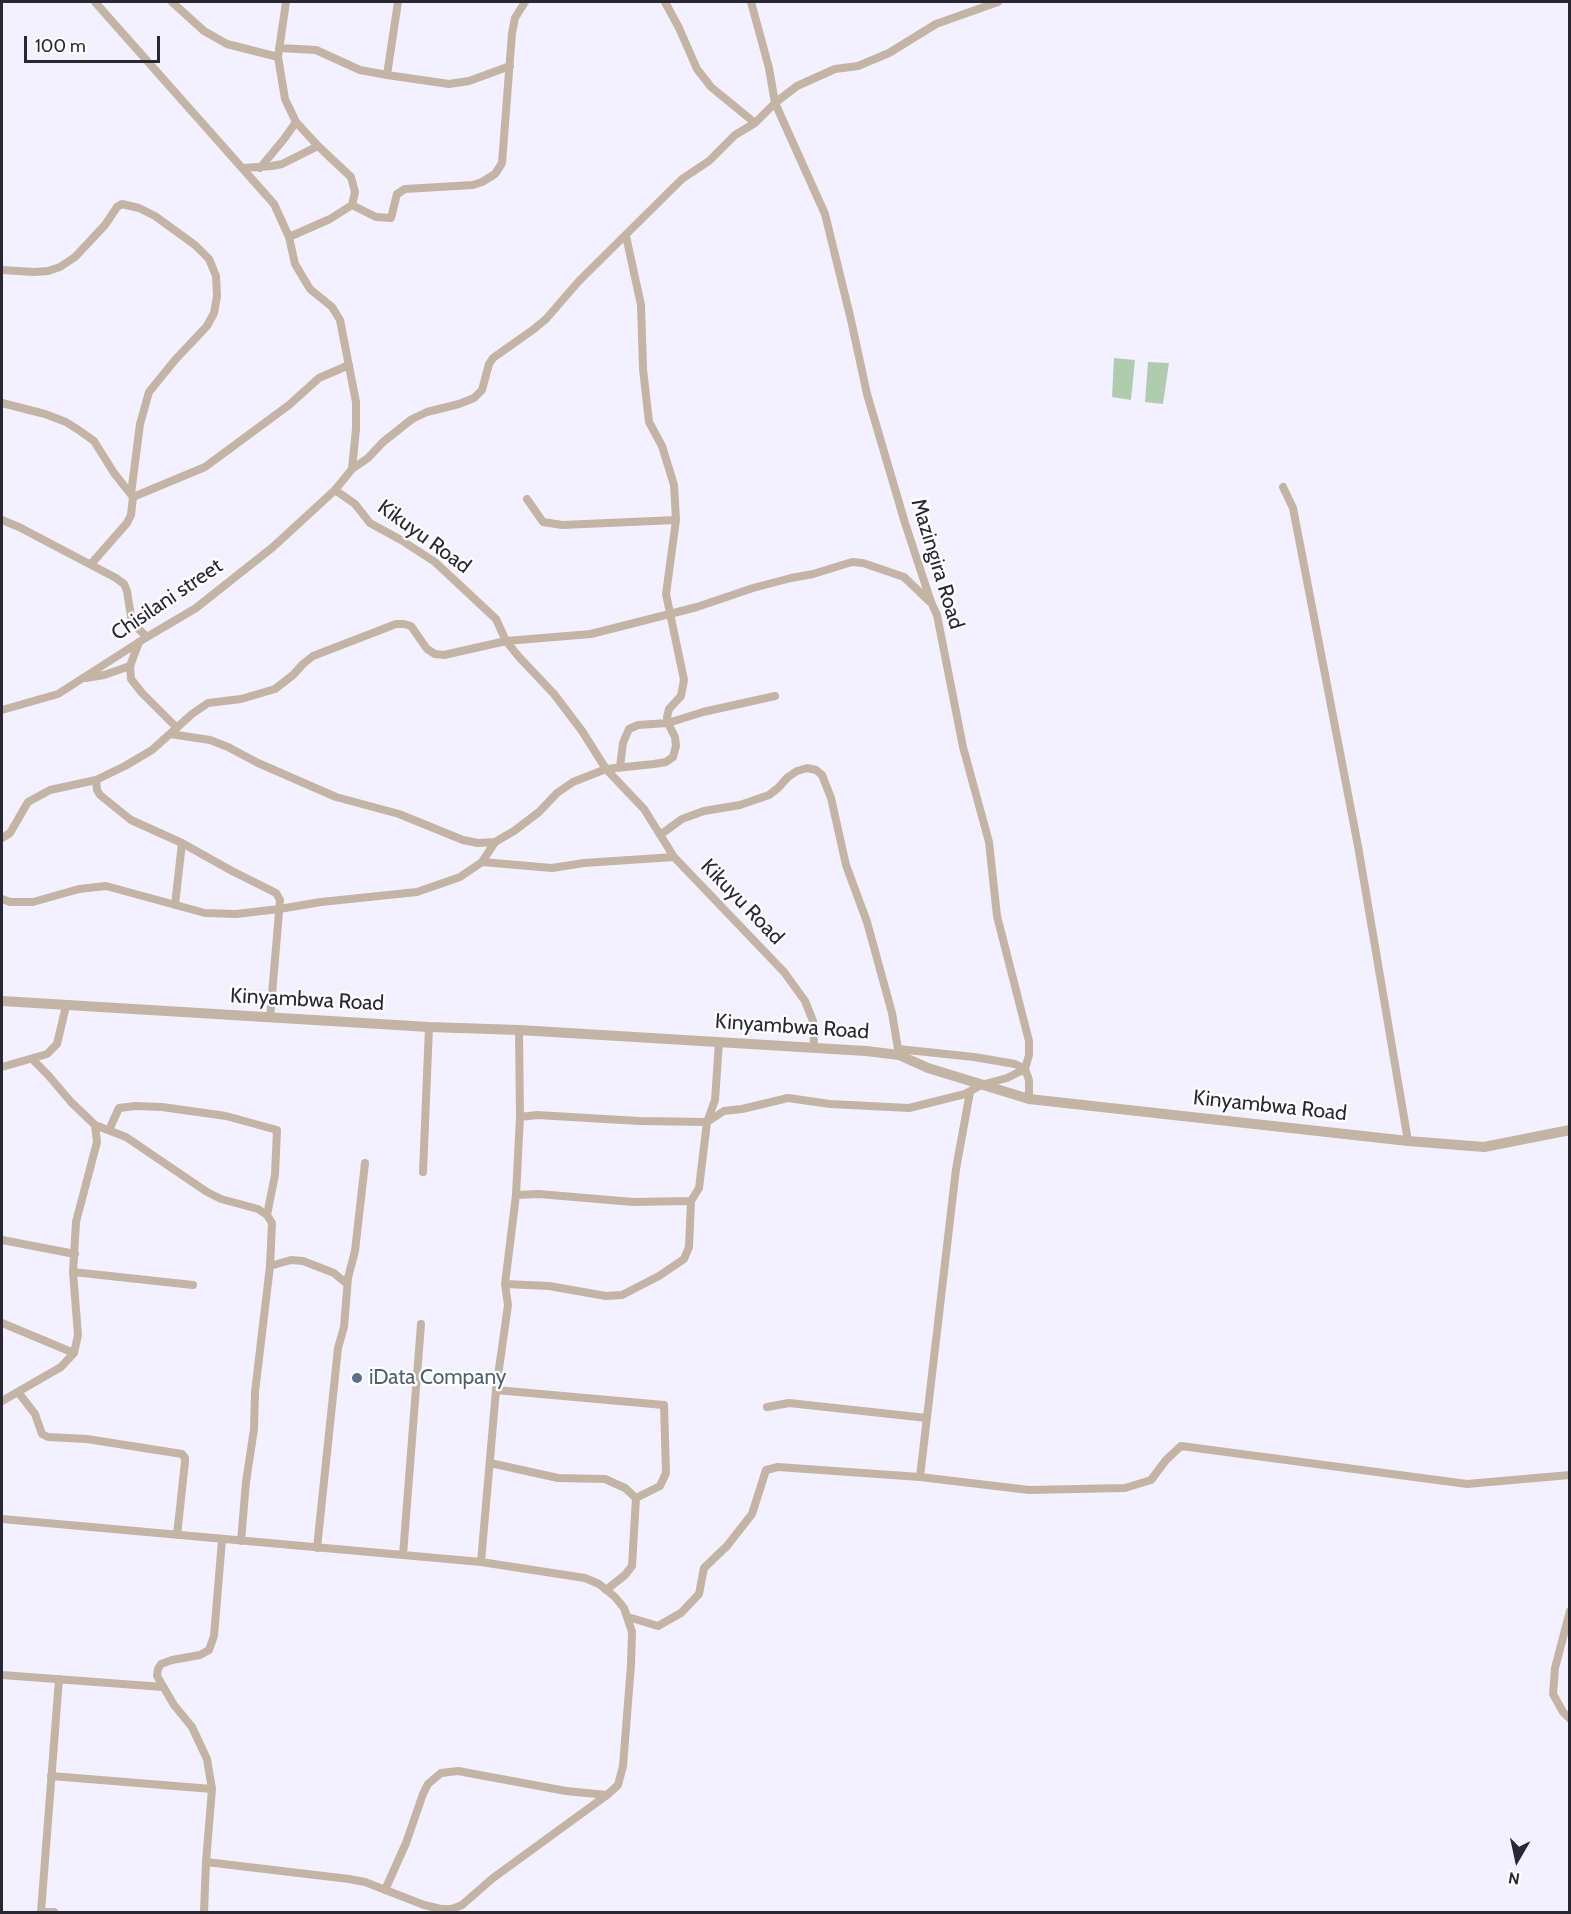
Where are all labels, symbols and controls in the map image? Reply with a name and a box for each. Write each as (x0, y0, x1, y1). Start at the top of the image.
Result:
scale bar (27, 24, 164, 62)
text: 100 m (35, 35, 86, 57)
street label: Kikuyu Road (372, 495, 476, 579)
street label: Mazingira Road (905, 496, 969, 632)
street label: Chisilani street (107, 554, 227, 646)
street label: Kikuyu Road (695, 854, 789, 950)
street label: Kinyambwa Road (229, 983, 385, 1017)
street label: Kinyambwa Road (714, 1009, 870, 1045)
street label: Kinyambwa Road (1192, 1085, 1348, 1127)
place label: iData Company (369, 1365, 506, 1391)
marker: iData Company (350, 1371, 364, 1385)
north arrow (1487, 1830, 1547, 1890)
text: N (1507, 1868, 1521, 1889)

